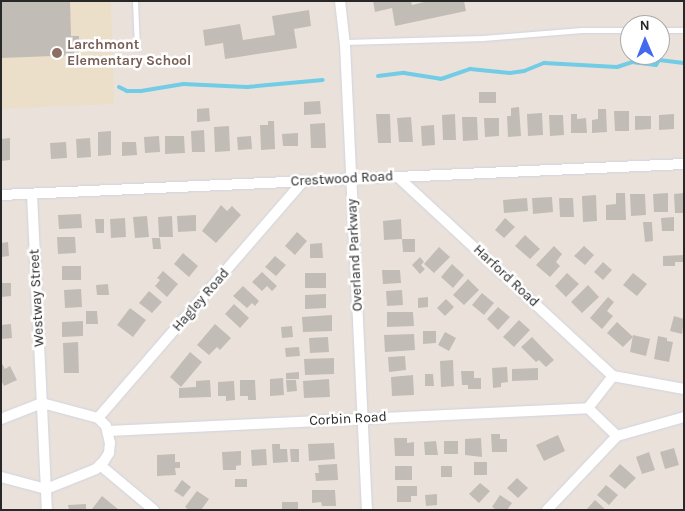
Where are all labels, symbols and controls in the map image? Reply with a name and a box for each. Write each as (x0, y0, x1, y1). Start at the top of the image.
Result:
north arrow (620, 15, 670, 65)
text: N (640, 17, 650, 34)
place label: Larchmont Elementary School (67, 37, 191, 70)
marker: Larchmont Elementary School (51, 47, 63, 59)
street label: Crestwood Road (290, 168, 394, 190)
street label: Overland Parkway (344, 198, 366, 312)
street label: Harford Road (470, 241, 542, 311)
street label: Westway Street (26, 249, 48, 347)
street label: Hagley Road (169, 265, 233, 335)
street label: Corbin Road (309, 409, 387, 429)

